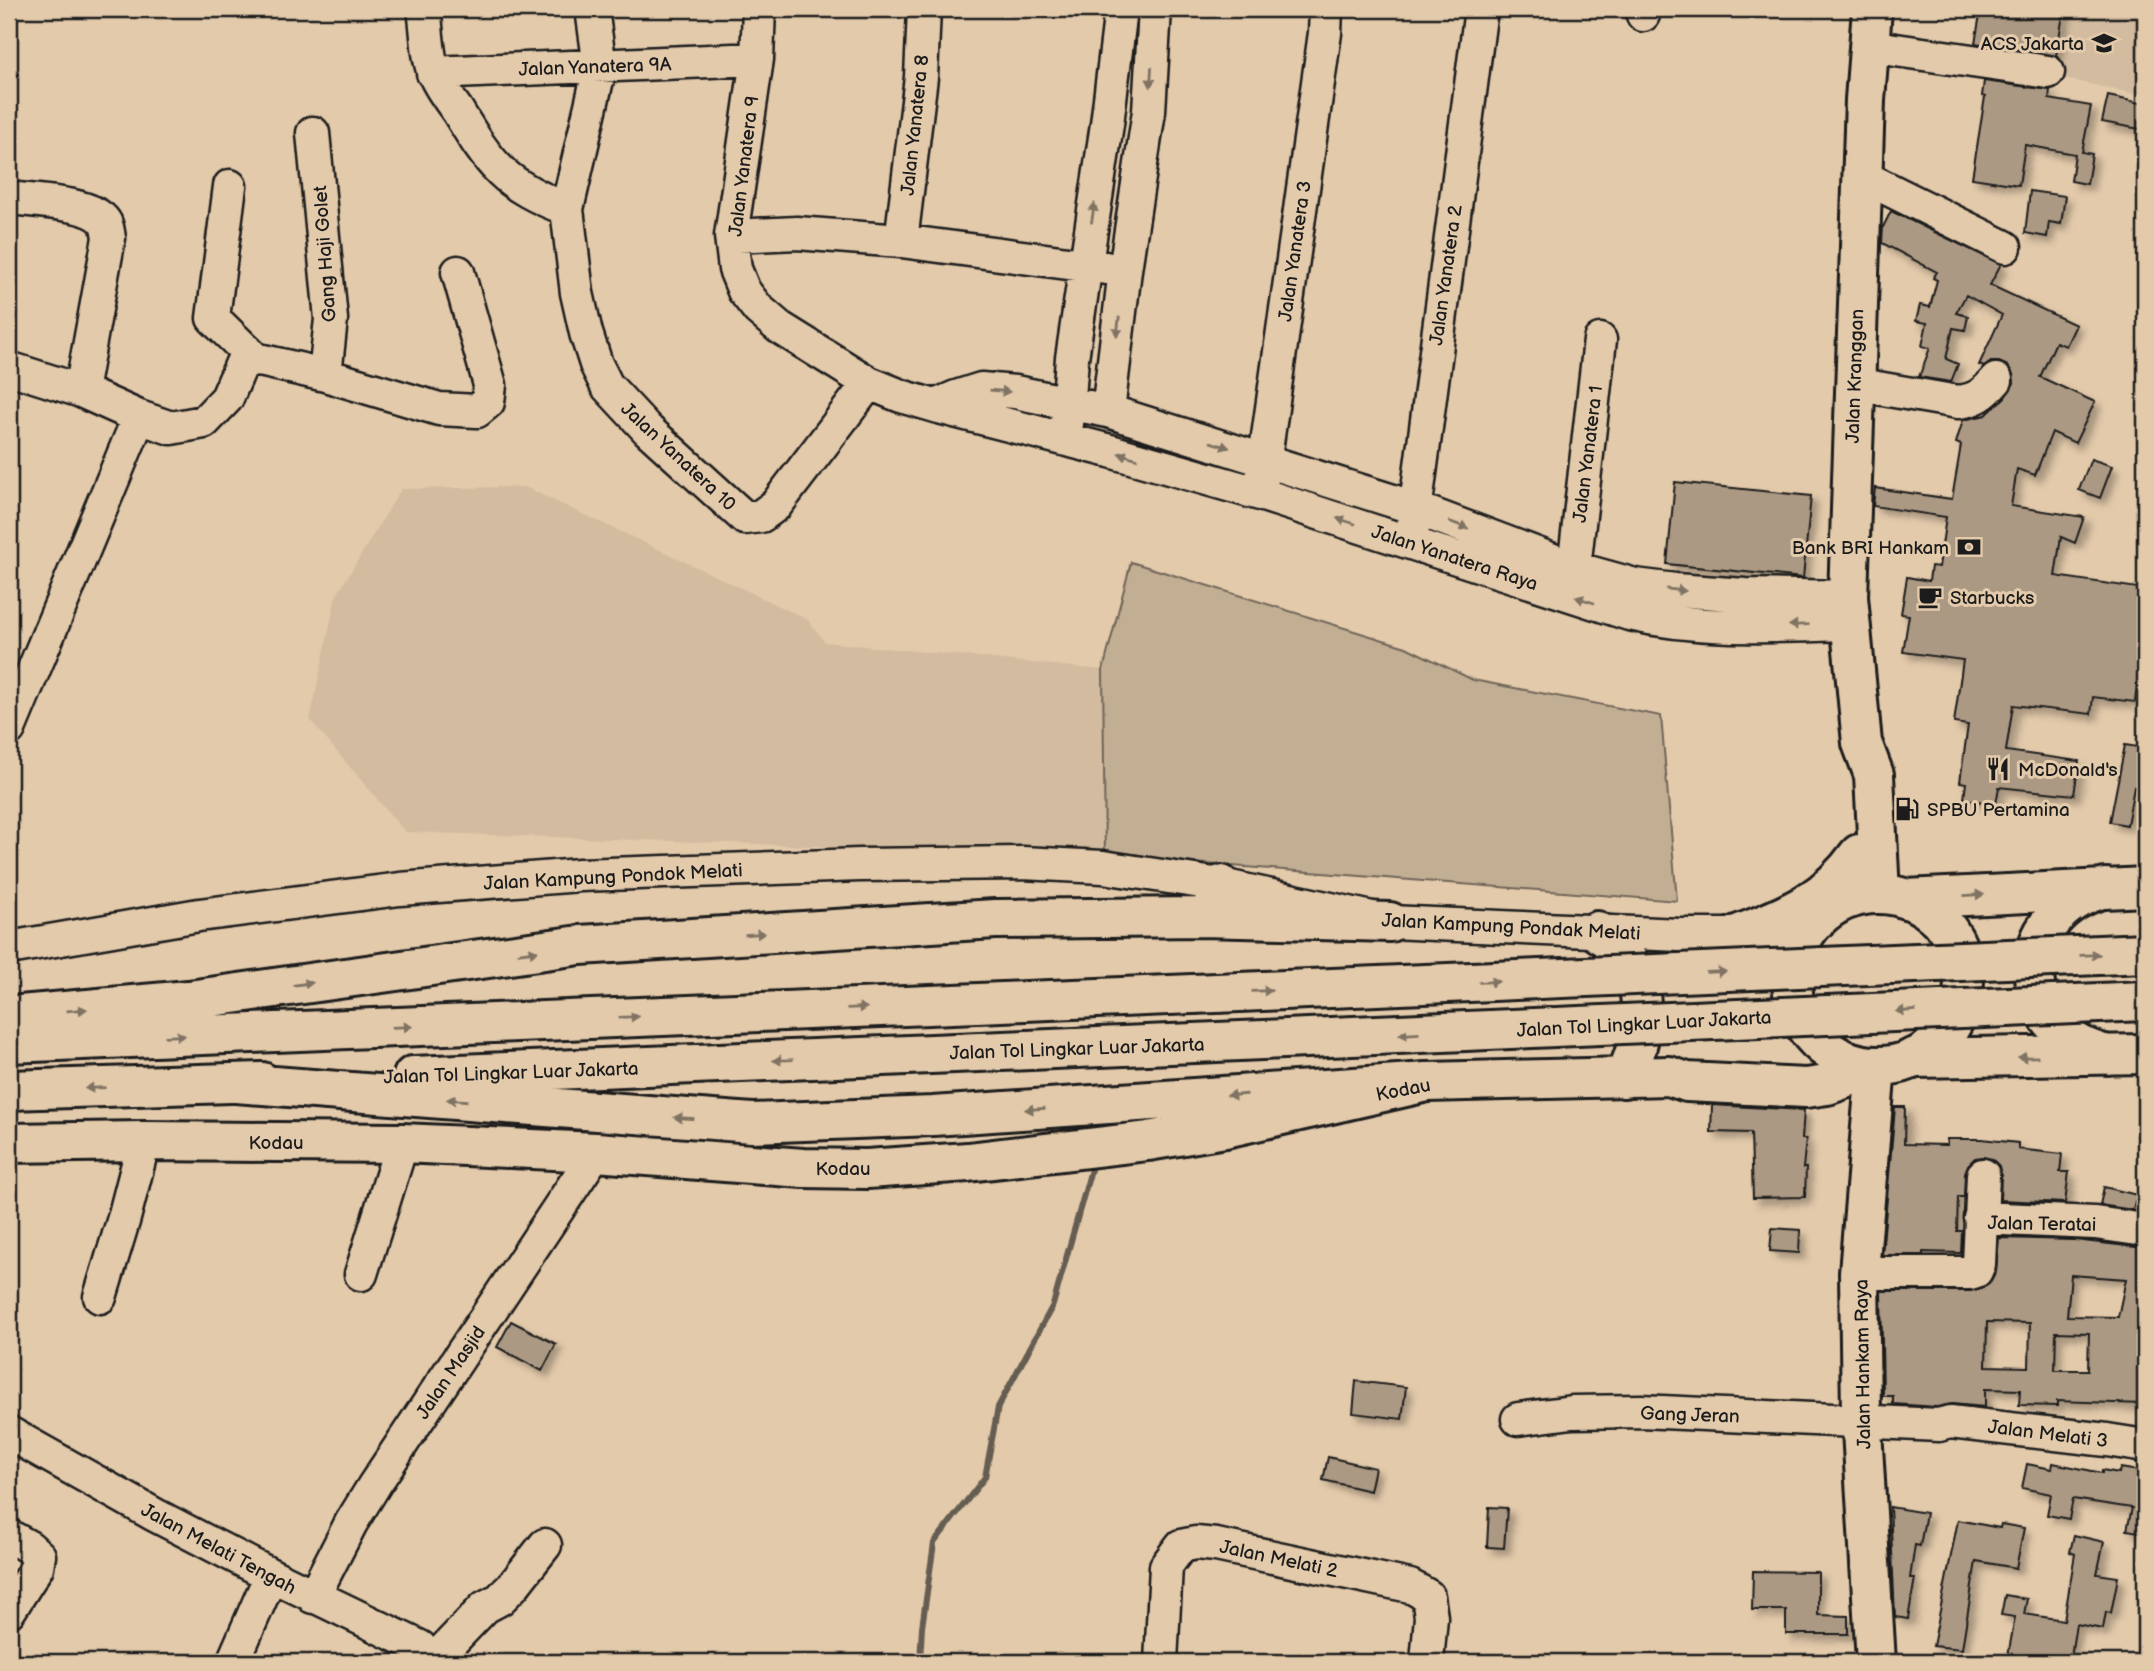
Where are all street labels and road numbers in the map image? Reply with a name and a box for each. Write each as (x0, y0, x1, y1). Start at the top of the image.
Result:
street label: Jalan Yanatera 9A (518, 53, 672, 82)
street label: Jalan Yanatera 8 (897, 54, 934, 197)
street label: Jalan Yanatera 9 (724, 95, 765, 238)
street label: Jalan Yanatera 3 (1274, 179, 1317, 323)
street label: Gang Haji Golet (309, 185, 342, 323)
street label: Jalan Yanatera 2 (1425, 203, 1468, 347)
street label: Jalan Kranggan (1842, 308, 1869, 444)
street label: Jalan Yanatera 1 (1569, 384, 1608, 524)
street label: Jalan Yanatera 10 (616, 398, 740, 516)
street label: Jalan Yanatera Raya (1368, 521, 1541, 596)
street label: Jalan Kampung Pondok Melati (483, 859, 743, 896)
street label: Jalan Kampung Pondak Melati (1381, 909, 1641, 946)
street label: Jalan Tol Lingkar Luar Jakarta (1516, 1006, 1772, 1043)
street label: Jalan Tol Lingkar Luar Jakarta (949, 1034, 1205, 1065)
street label: Jalan Tol Lingkar Luar Jakarta (383, 1058, 639, 1089)
street label: Kodau (1374, 1074, 1433, 1107)
street label: Kodau (248, 1132, 304, 1155)
street label: Kodau (815, 1158, 871, 1181)
street label: Jalan Teratai (1987, 1212, 2097, 1237)
street label: Jalan Hankam Raya (1851, 1279, 1876, 1449)
street label: Jalan Masjid (412, 1322, 491, 1424)
street label: Gang Jeran (1640, 1402, 1740, 1429)
street label: Jalan Melati 3 (1987, 1416, 2109, 1453)
street label: Jalan Melati Tengah (137, 1499, 300, 1600)
street label: Jalan Melati 2 (1218, 1536, 1341, 1583)

